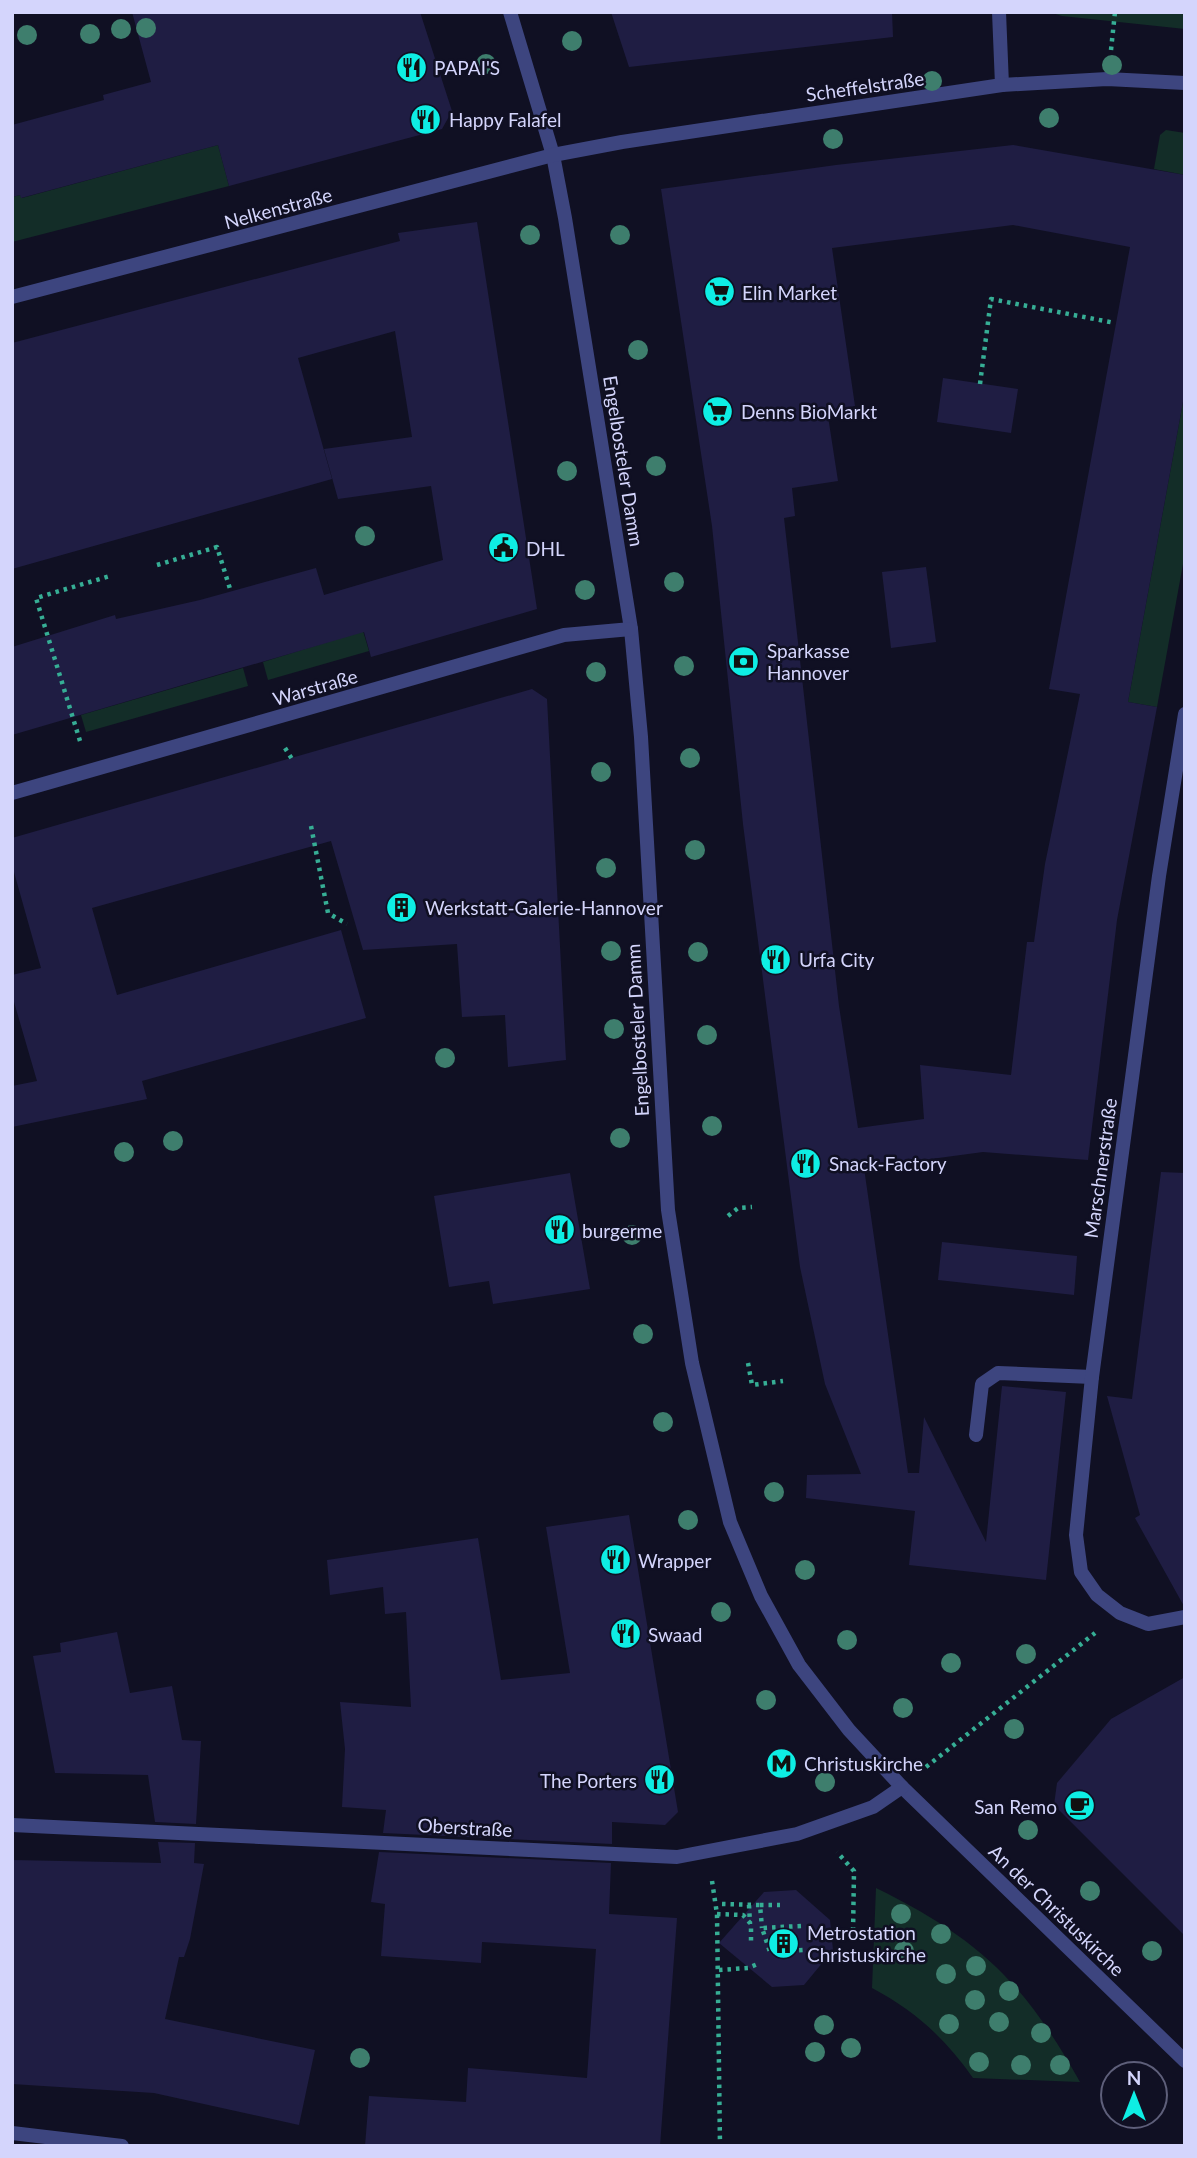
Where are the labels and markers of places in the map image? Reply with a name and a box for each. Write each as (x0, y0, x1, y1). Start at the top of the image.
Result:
restaurant icon: PAPAI'S (394, 50, 428, 84)
place label: PAPAI'S (434, 56, 500, 79)
restaurant icon: Happy Falafel (409, 102, 443, 136)
place label: Happy Falafel (449, 108, 561, 131)
supermarket icon: Elin Market (702, 275, 736, 309)
place label: Elin Market (742, 281, 837, 304)
supermarket icon: Denns BioMarkt (701, 394, 735, 428)
place label: Denns BioMarkt (741, 400, 877, 423)
public building icon: DHL (486, 531, 520, 565)
place label: DHL (526, 537, 565, 560)
place label: Sparkasse Hannover (767, 639, 850, 684)
bank icon: Sparkasse Hannover (727, 644, 761, 678)
building icon: Werkstatt-Galerie-Hannover (385, 890, 419, 924)
place label: Werkstatt-Galerie-Hannover (425, 896, 663, 919)
restaurant icon: Urfa City (759, 942, 793, 976)
place label: Urfa City (799, 948, 875, 971)
restaurant icon: Snack-Factory (789, 1146, 823, 1180)
place label: Snack-Factory (829, 1152, 947, 1175)
restaurant icon: burgerme (542, 1213, 576, 1247)
place label: burgerme (582, 1219, 662, 1242)
restaurant icon: Wrapper (598, 1543, 632, 1577)
place label: Wrapper (638, 1549, 711, 1572)
restaurant icon: Swaad (608, 1617, 642, 1651)
place label: Swaad (648, 1623, 702, 1646)
metro station icon: Christuskirche (764, 1746, 798, 1780)
place label: Christuskirche (804, 1752, 923, 1775)
restaurant icon: The Porters (643, 1763, 677, 1797)
place label: The Porters (540, 1769, 637, 1792)
cafe icon: San Remo (1063, 1789, 1097, 1823)
place label: San Remo (974, 1795, 1057, 1818)
place label: Metrostation Christuskirche (807, 1921, 926, 1966)
building icon: Metrostation Christuskirche (767, 1926, 801, 1960)

